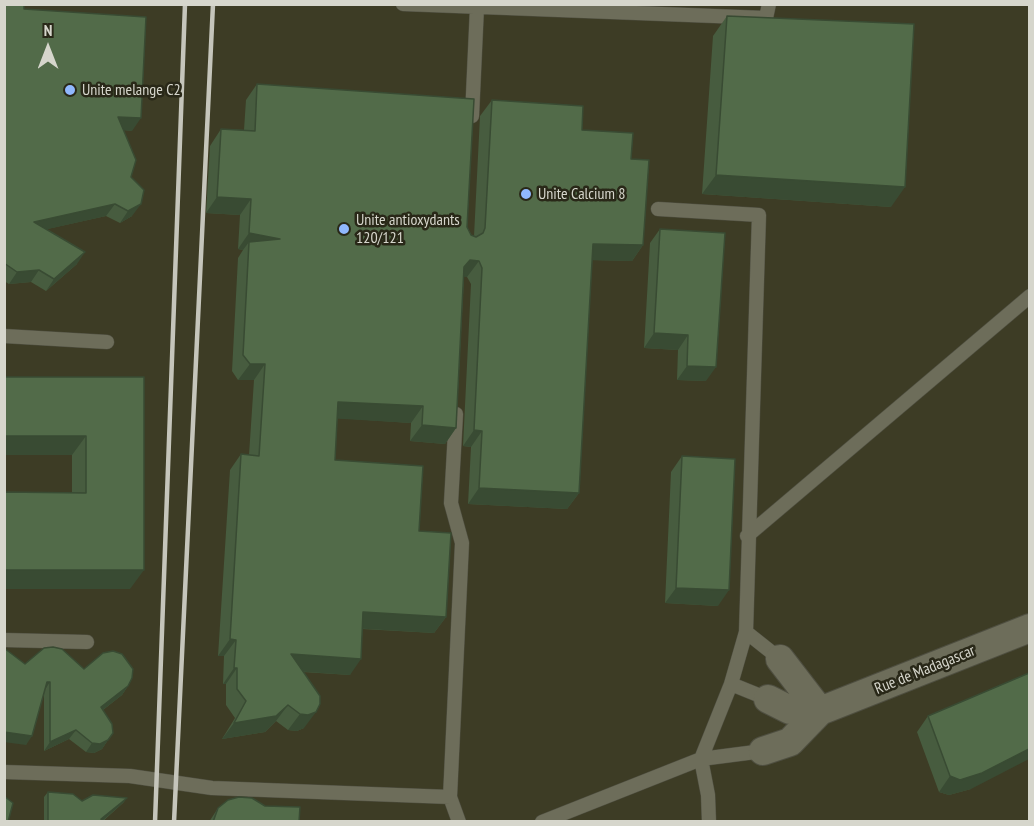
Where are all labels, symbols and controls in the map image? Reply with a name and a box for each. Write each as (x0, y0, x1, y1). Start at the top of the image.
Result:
north arrow (18, 18, 78, 78)
text: N (44, 20, 52, 40)
place label: Unite melange C2 (82, 80, 181, 100)
marker: Unite melange C2 (63, 83, 77, 97)
place label: Unite Calcium 8 (538, 184, 625, 204)
marker: Unite Calcium 8 (519, 187, 533, 201)
place label: Unite antioxydants 120/121 (356, 210, 460, 248)
marker: Unite antioxydants 120/121 (337, 222, 351, 236)
street label: Rue de Madagascar (872, 641, 978, 699)

